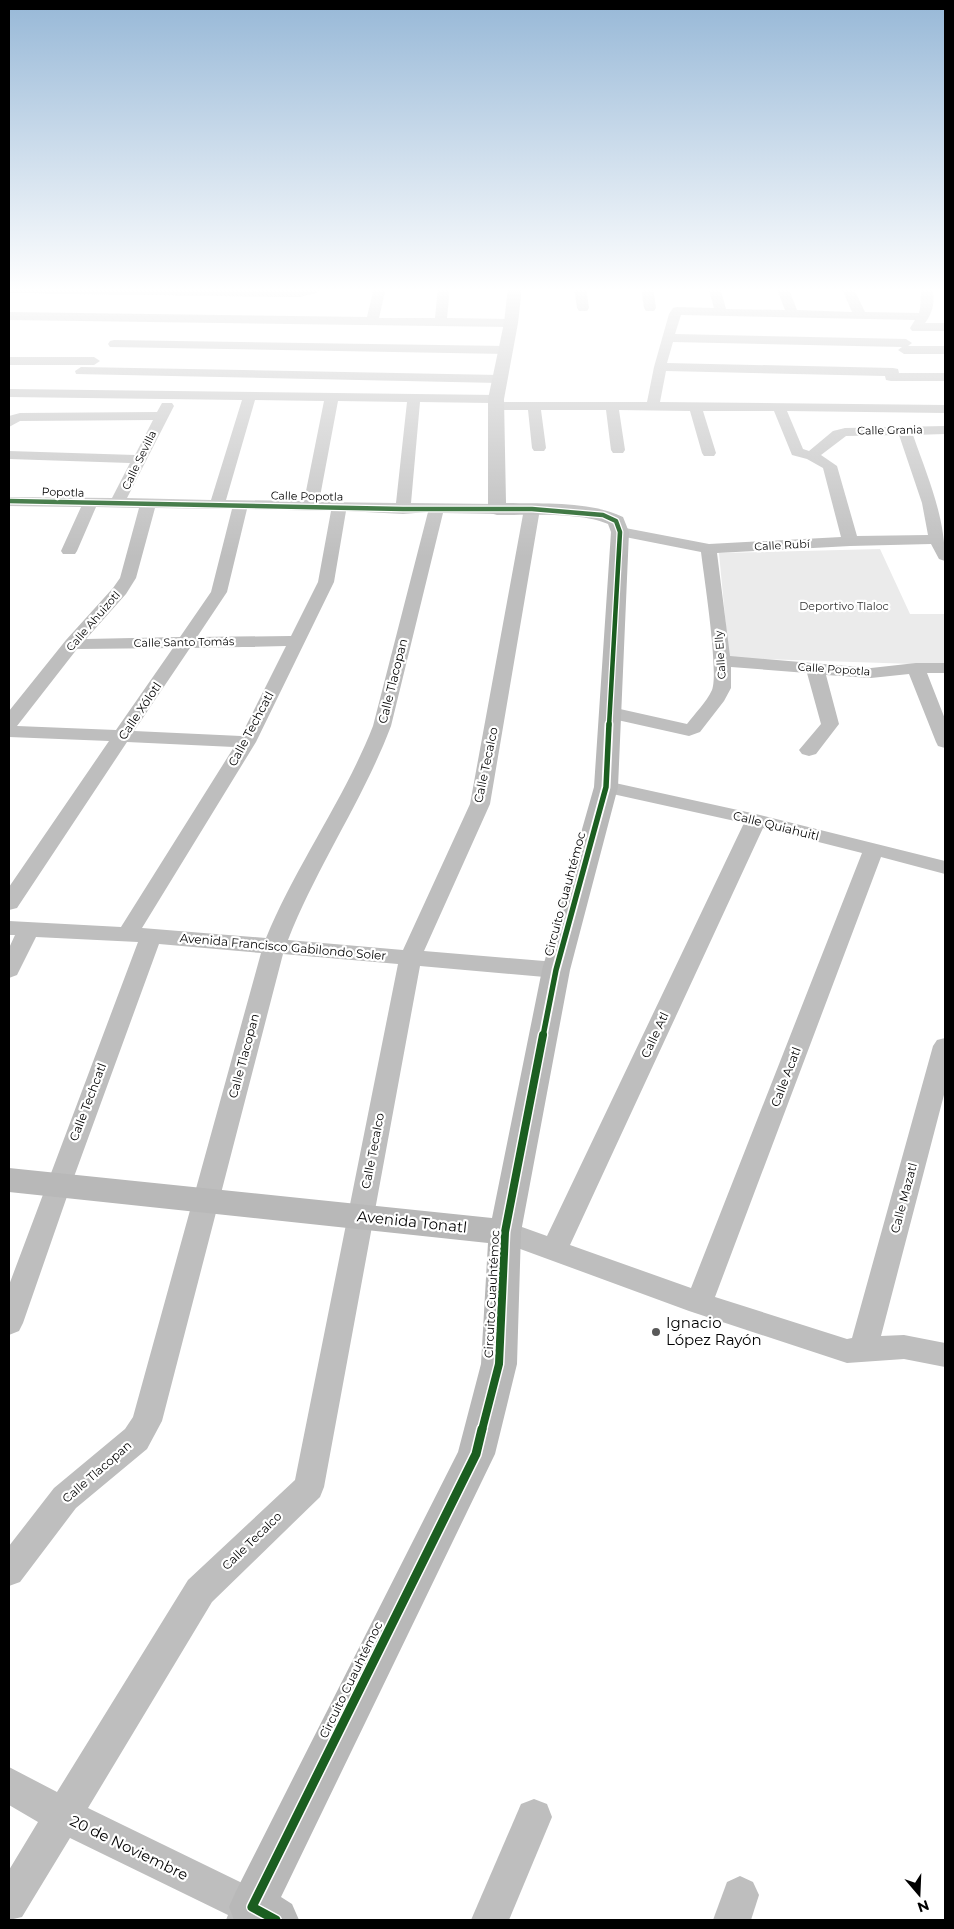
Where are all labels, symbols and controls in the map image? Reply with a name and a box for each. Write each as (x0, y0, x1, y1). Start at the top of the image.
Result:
street label: Calle Grania (857, 422, 923, 438)
street label: Calle Sevilla (119, 428, 159, 492)
street label: Popotla (41, 484, 85, 500)
street label: Calle Popotla (271, 488, 343, 504)
street label: Calle Rubí (754, 537, 811, 553)
street label: Calle Ahuizotl (63, 588, 123, 654)
park label: Deportivo Tlaloc (799, 599, 889, 613)
street label: Calle Elly (711, 630, 729, 680)
street label: Calle Santo Tomás (134, 634, 235, 650)
street label: Calle Tlacopan (375, 637, 410, 725)
street label: Calle Popotla (797, 659, 871, 679)
street label: Calle Xólotl (115, 679, 164, 742)
street label: Calle Techcatl (225, 689, 277, 769)
street label: Calle Tecalco (470, 726, 501, 804)
street label: Calle Quiahuitl (732, 808, 821, 843)
street label: Circuito Cuauhtémoc (541, 830, 588, 958)
street label: Avenida Francisco Gabilondo Soler (179, 930, 387, 963)
street label: Calle Atl (637, 1009, 672, 1060)
street label: Calle Tlacopan (225, 1012, 262, 1100)
street label: Calle Acatl (767, 1045, 804, 1109)
street label: Calle Techcatl (66, 1061, 109, 1143)
street label: Calle Tecalco (358, 1112, 387, 1190)
street label: Calle Mazatl (887, 1161, 920, 1235)
street label: Avenida Tonatl (356, 1206, 468, 1237)
street label: Circuito Cuauhtémoc (481, 1229, 502, 1358)
place label: Ignacio López Rayón (666, 1313, 762, 1349)
marker: Ignacio López Rayón (650, 1326, 662, 1338)
street label: Calle Tlacopan (59, 1437, 134, 1506)
street label: Calle Tecalco (219, 1508, 285, 1573)
street label: Circuito Cuauhtémoc (316, 1619, 385, 1741)
street label: 20 de Noviembre (67, 1811, 191, 1884)
north arrow (894, 1869, 944, 1919)
text: N (915, 1896, 932, 1917)

